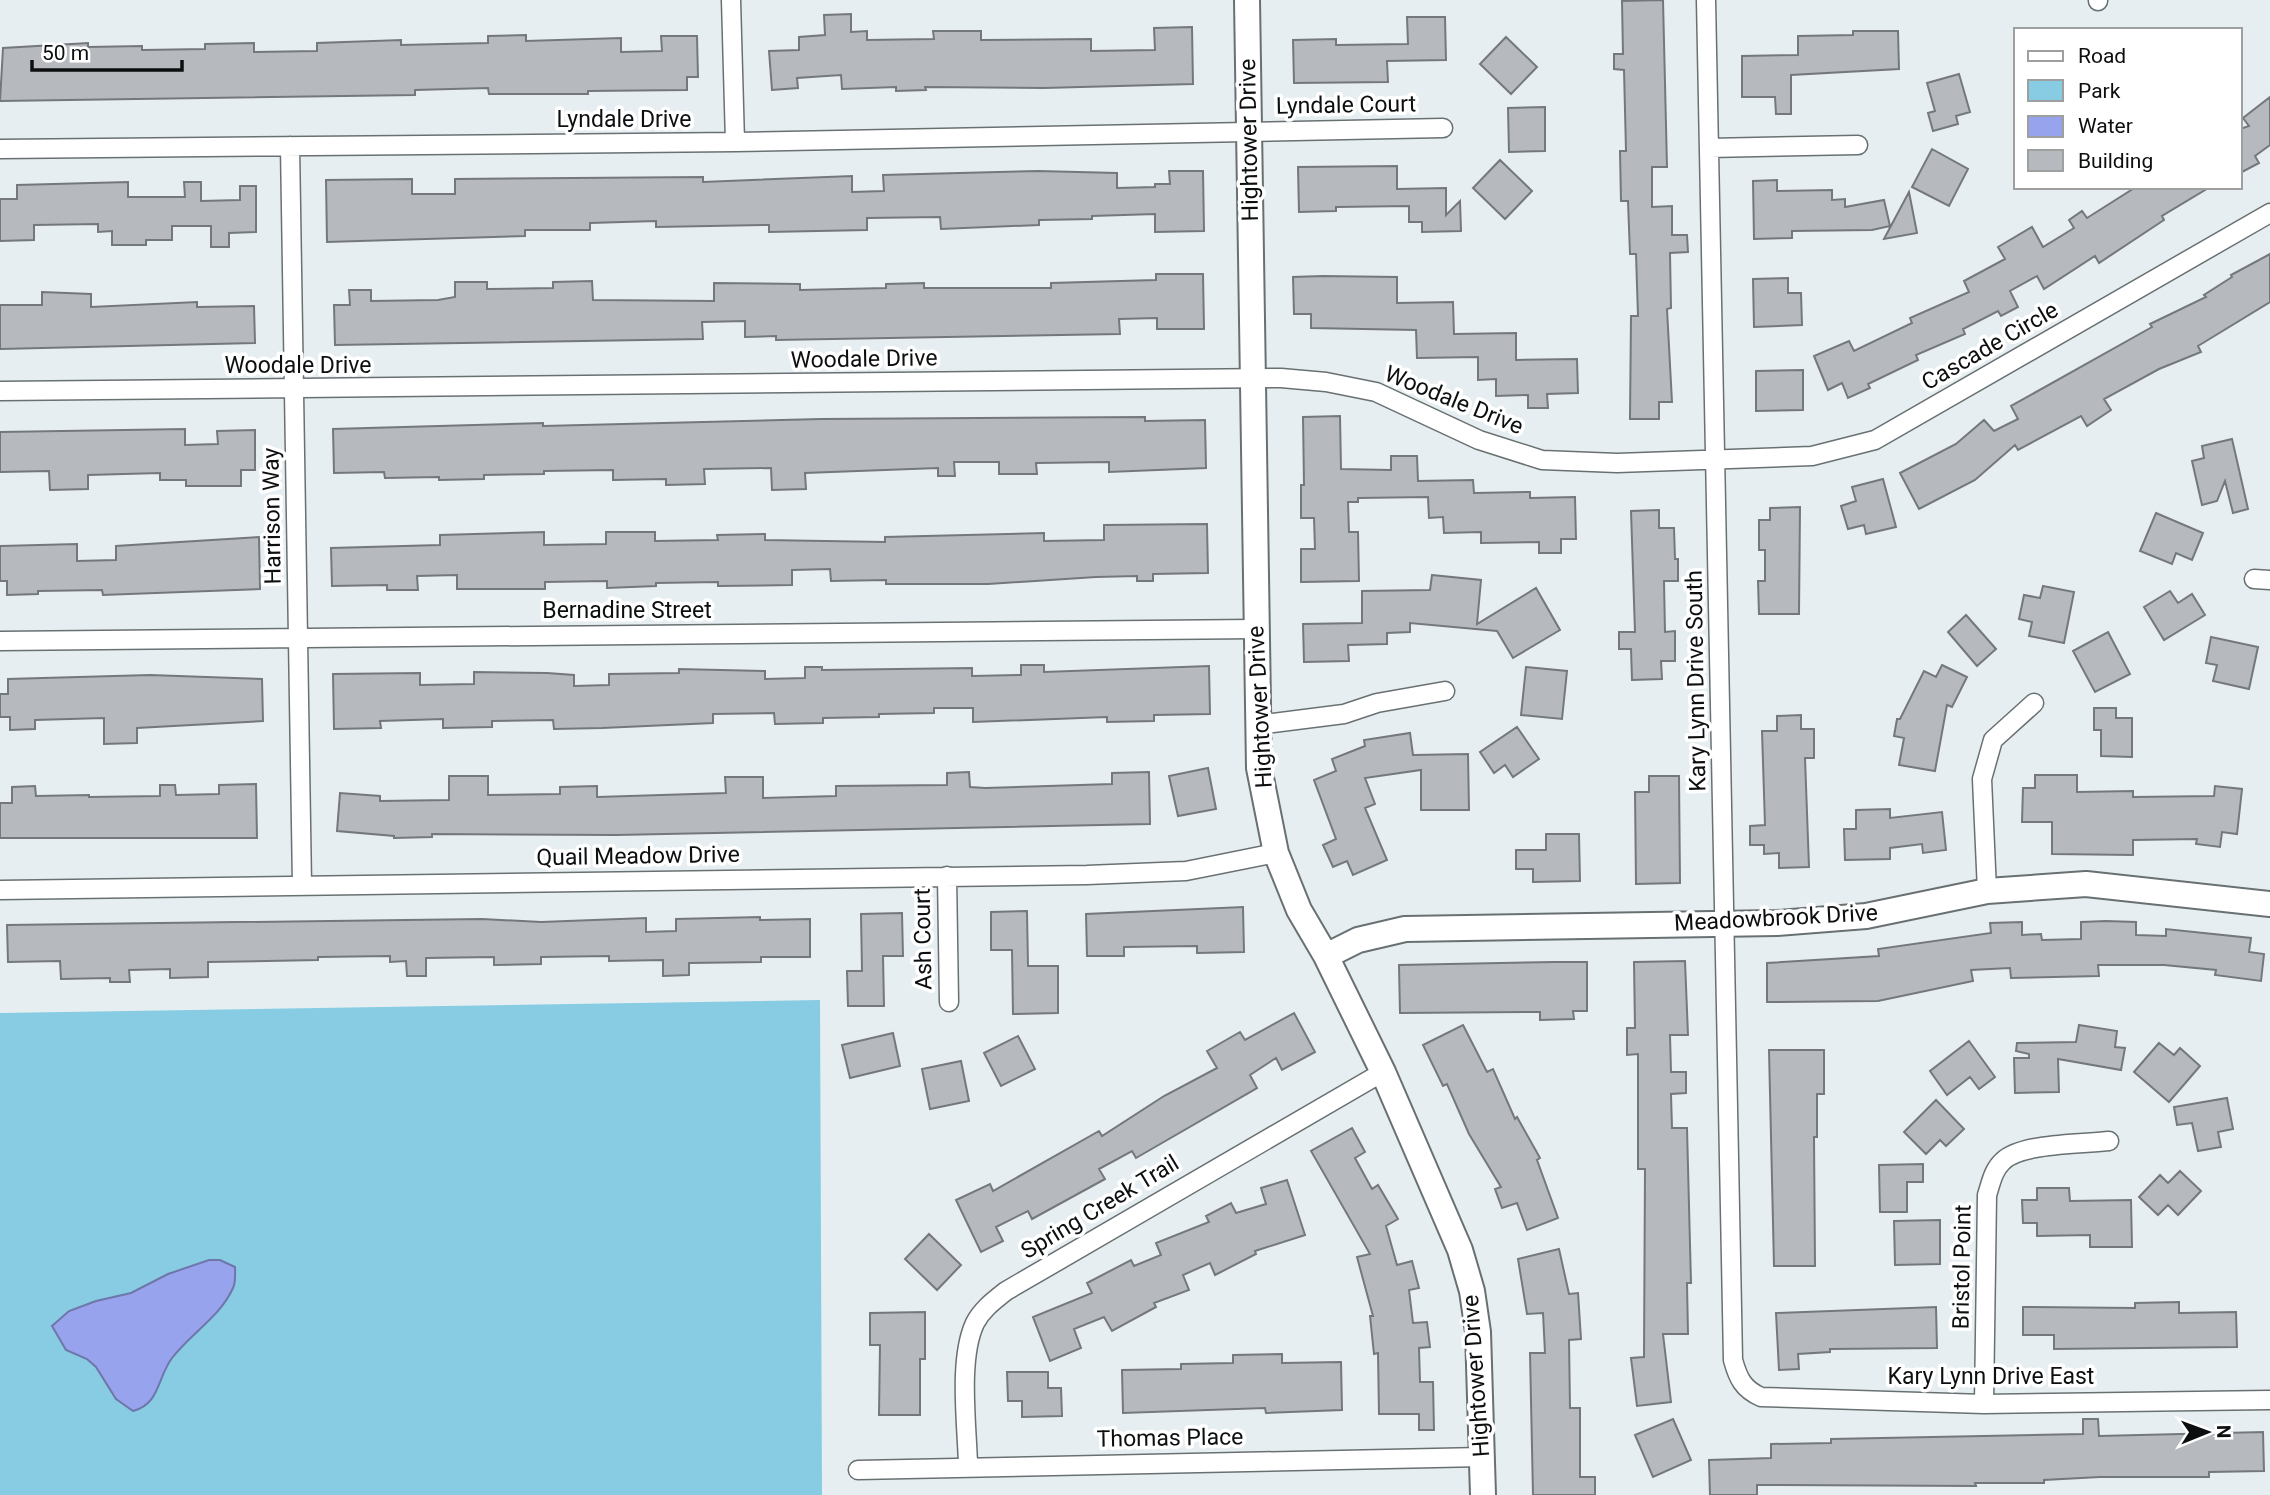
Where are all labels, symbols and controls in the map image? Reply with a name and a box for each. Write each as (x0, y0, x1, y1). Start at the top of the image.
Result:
scale bar (32, 28, 182, 72)
legend (2014, 28, 2242, 189)
text: 50 m (42, 41, 89, 65)
text: Road (2078, 44, 2126, 68)
street label: Hightower Drive (1234, 58, 1264, 222)
text: Park (2078, 79, 2121, 103)
street label: Lyndale Court (1276, 90, 1416, 120)
street label: Lyndale Drive (556, 106, 692, 133)
text: Water (2078, 114, 2133, 138)
text: Building (2078, 149, 2153, 173)
street label: Cascade Circle (1917, 296, 2063, 396)
street label: Woodale Drive (790, 344, 938, 374)
street label: Woodale Drive (225, 352, 371, 379)
street label: Woodale Drive (1381, 360, 1527, 440)
street label: Harrison Way (257, 447, 287, 585)
street label: Kary Lynn Drive South (1681, 570, 1711, 792)
street label: Bernadine Street (542, 597, 712, 624)
street label: Hightower Drive (1242, 625, 1278, 789)
street label: Quail Meadow Drive (536, 841, 740, 871)
street label: Ash Court (909, 888, 937, 990)
street label: Meadowbrook Drive (1673, 899, 1879, 937)
street label: Spring Creek Trail (1016, 1149, 1184, 1265)
street label: Bristol Point (1947, 1204, 1977, 1330)
street label: Hightower Drive (1457, 1294, 1495, 1458)
street label: Kary Lynn Drive East (1888, 1363, 2094, 1390)
north arrow (2172, 1397, 2242, 1467)
street label: Thomas Place (1096, 1423, 1244, 1453)
text: N (2212, 1425, 2235, 1439)

